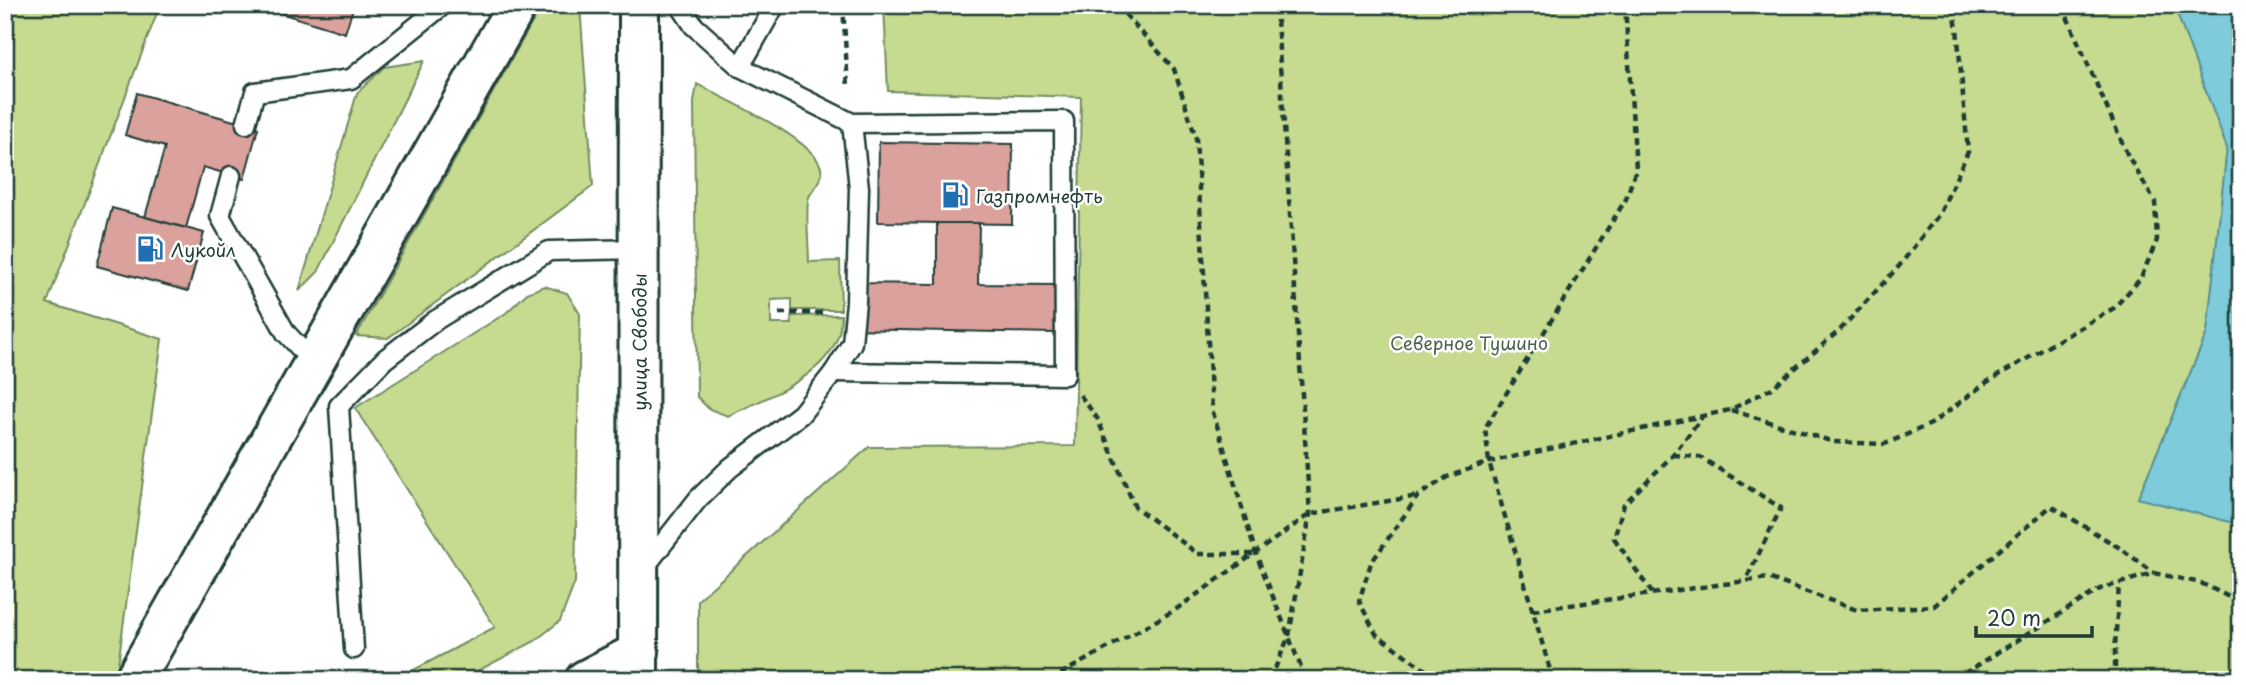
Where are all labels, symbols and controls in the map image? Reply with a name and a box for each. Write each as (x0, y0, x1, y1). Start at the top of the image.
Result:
fuel station icon: Газпромнефть (940, 180, 970, 210)
place label: Газпромнефть (976, 182, 1103, 209)
fuel station icon: Лукойл (135, 234, 165, 264)
place label: Лукойл (171, 236, 236, 263)
street label: улица Свободы (625, 273, 652, 411)
park label: Северное Тушино (1390, 329, 1548, 356)
scale bar (1976, 594, 2092, 638)
text: 20 m (1987, 601, 2041, 633)

